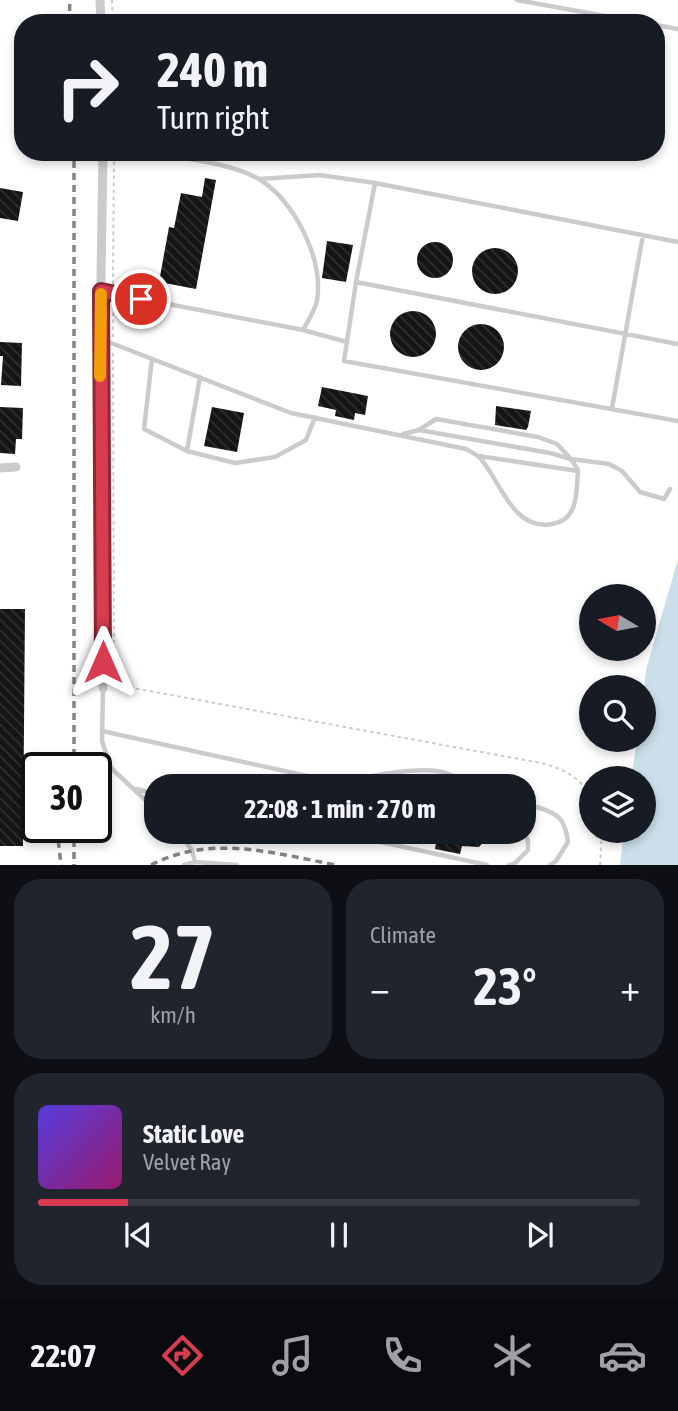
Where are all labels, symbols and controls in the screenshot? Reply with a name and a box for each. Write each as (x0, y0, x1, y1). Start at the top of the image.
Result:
text: 240 m (157, 41, 268, 97)
icon: right (42, 42, 133, 133)
text: Turn right (157, 99, 270, 136)
pin (111, 269, 171, 329)
icon: arrive (122, 280, 160, 318)
north arrow (579, 584, 656, 662)
map controls (579, 584, 656, 843)
position arrow (66, 625, 140, 699)
button: search (579, 675, 656, 752)
speed limit sign: 30 (21, 752, 112, 843)
button: layers (579, 766, 656, 843)
text: 22:08 · 1 min · 270 m (244, 794, 436, 824)
text: 27 (130, 904, 216, 1008)
text: Climate (370, 922, 436, 948)
text: 23° (473, 956, 537, 1016)
text: − (370, 966, 390, 1009)
text: + (620, 966, 640, 1009)
text: km/h (150, 1002, 196, 1028)
text: Static Love (143, 1119, 244, 1149)
text: Velvet Ray (143, 1149, 231, 1175)
icon: previous (119, 1216, 157, 1254)
icon: pause (320, 1216, 358, 1254)
icon: next (521, 1216, 559, 1254)
icon: directions (158, 1331, 207, 1380)
icon: music (268, 1331, 317, 1380)
icon: phone (378, 1331, 427, 1380)
icon: climate (488, 1331, 537, 1380)
icon: car (598, 1331, 647, 1380)
text: 22:07 (31, 1337, 97, 1374)

